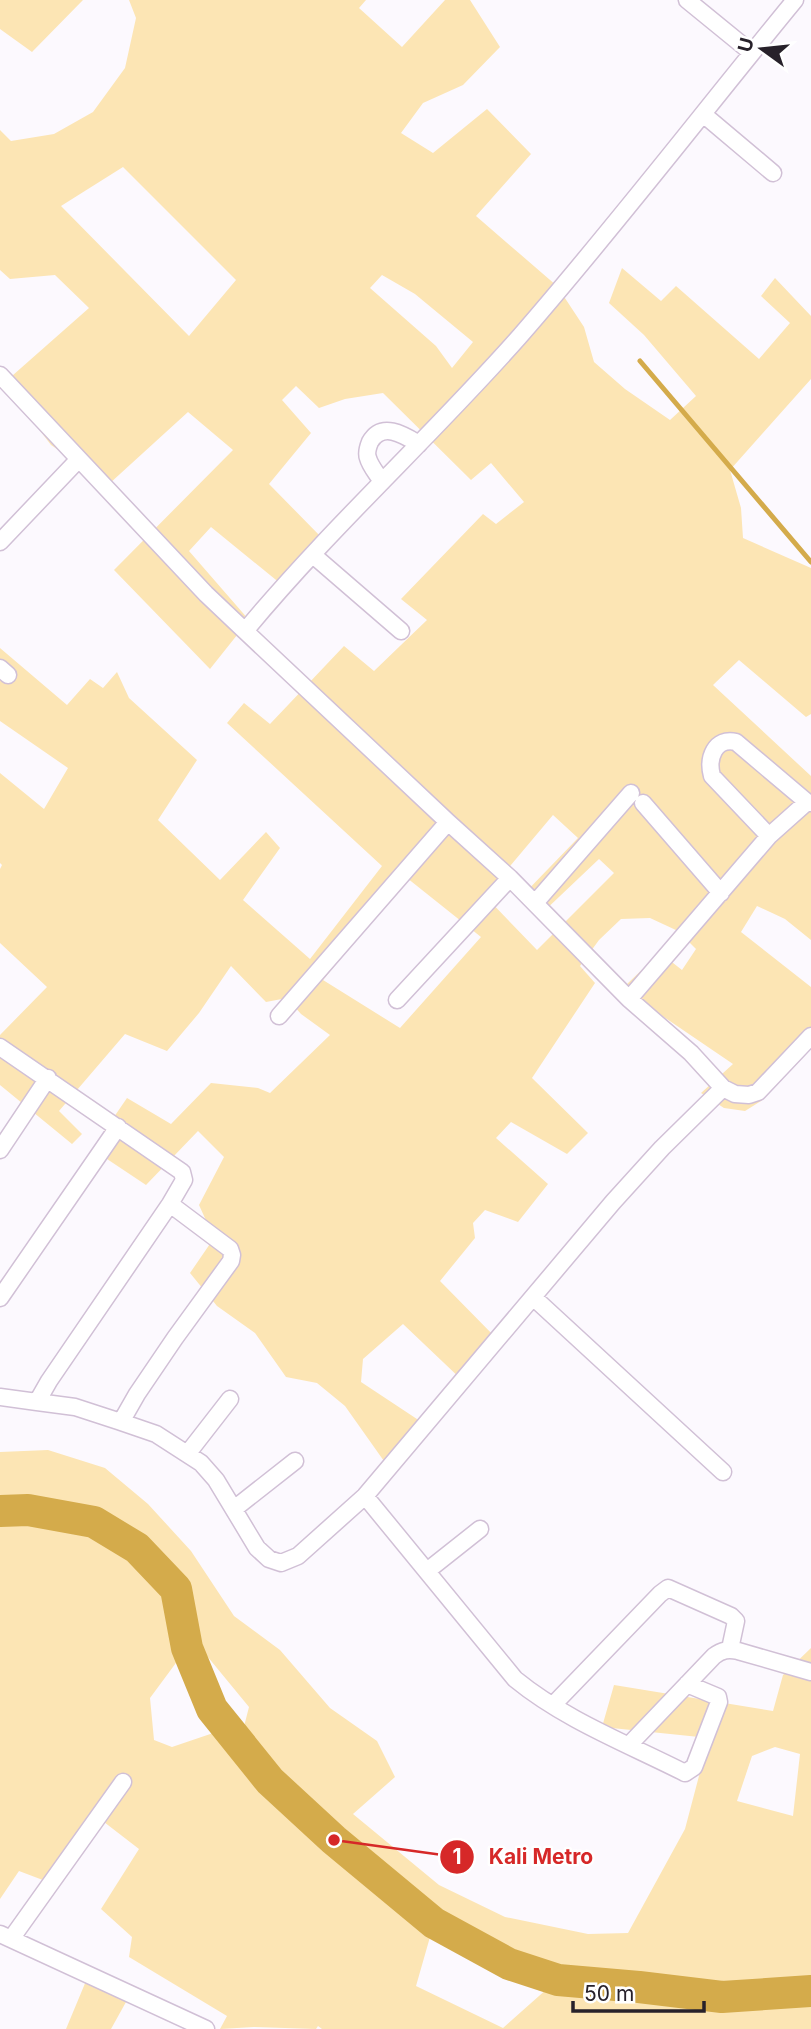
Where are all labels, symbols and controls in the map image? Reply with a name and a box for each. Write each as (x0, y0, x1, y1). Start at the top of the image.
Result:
north arrow (727, 14, 797, 84)
text: U (733, 35, 759, 54)
callout: Kali Metro (440, 1836, 607, 1878)
text: 1 (452, 1844, 462, 1869)
text: Kali Metro (489, 1844, 593, 1869)
scale bar (573, 1969, 704, 2013)
text: 50 m (584, 1981, 634, 2006)

